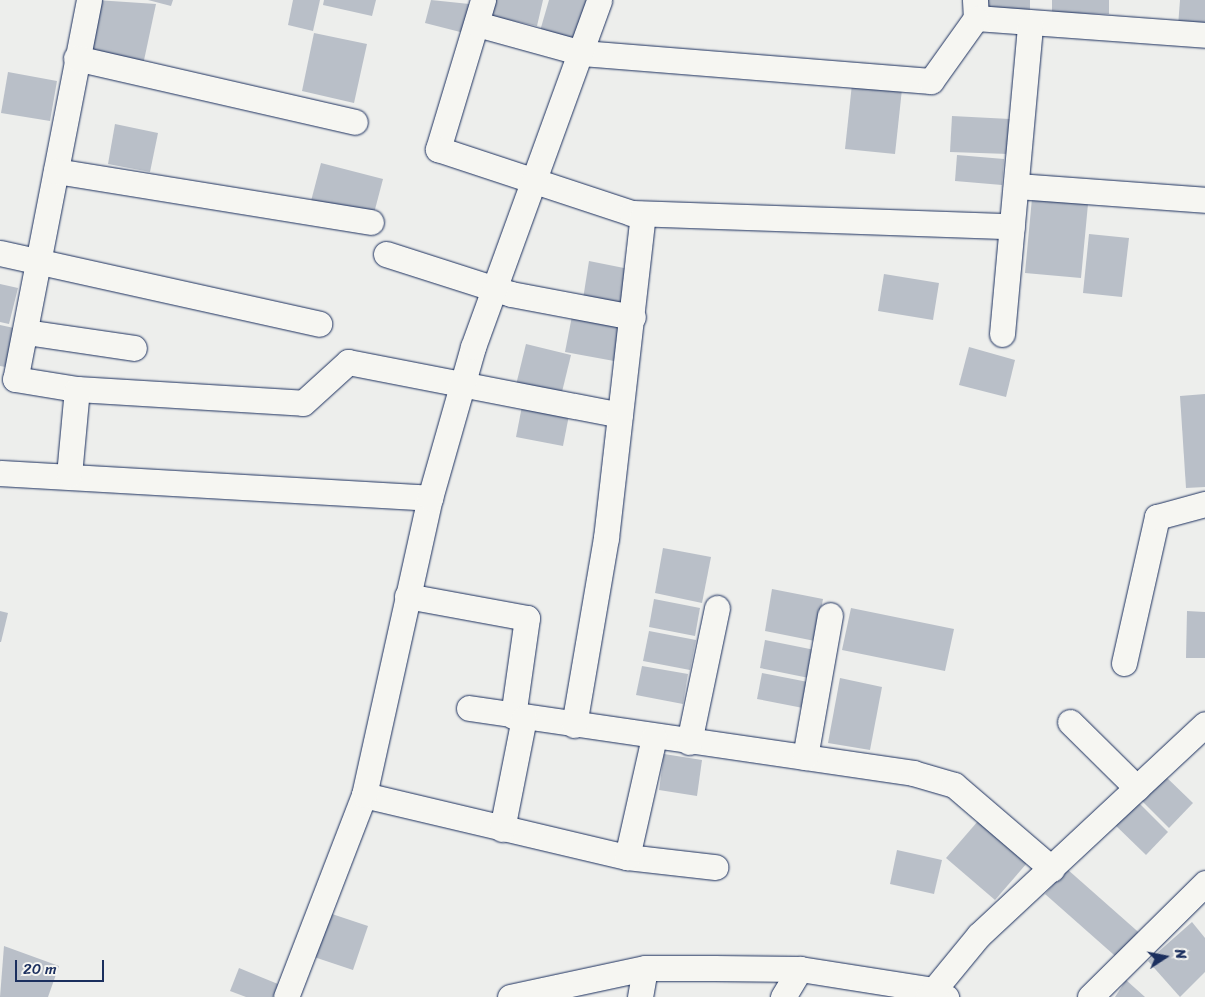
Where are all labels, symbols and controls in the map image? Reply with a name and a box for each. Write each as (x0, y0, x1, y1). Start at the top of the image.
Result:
north arrow (1140, 932, 1190, 982)
text: N (1167, 947, 1193, 961)
scale bar (18, 950, 106, 982)
text: 20 m (23, 956, 57, 982)

